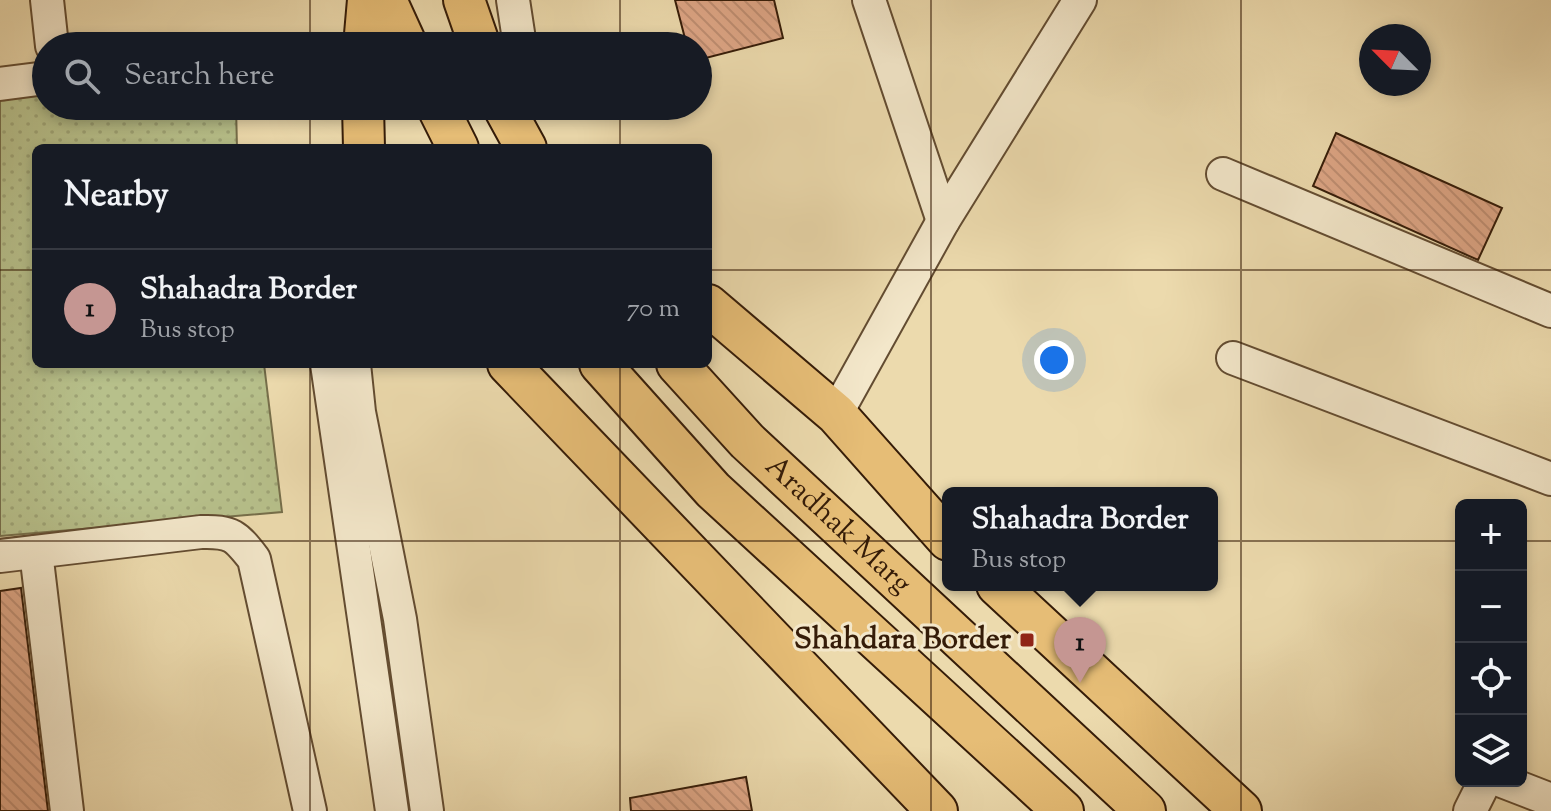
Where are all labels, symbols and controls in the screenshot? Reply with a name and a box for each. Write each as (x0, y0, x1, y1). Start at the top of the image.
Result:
north arrow (1359, 24, 1431, 96)
search box (32, 32, 712, 120)
icon: search (60, 54, 104, 98)
text: Search here (124, 55, 274, 98)
text: Nearby (64, 172, 169, 221)
text: Shahadra Border (140, 269, 357, 312)
text: 1 (86, 291, 94, 328)
text: 70 m (627, 291, 680, 328)
text: Bus stop (140, 312, 235, 349)
your location (1034, 340, 1074, 380)
street label: Aradhak Marg (755, 446, 921, 605)
popup (942, 487, 1218, 591)
text: Shahadra Border (972, 499, 1188, 542)
map controls (1455, 499, 1527, 787)
button: + (1455, 499, 1527, 571)
text: Bus stop (972, 542, 1066, 579)
button: − (1455, 571, 1527, 643)
pin: 1 (1054, 617, 1106, 683)
place label: Shahdara Border (794, 619, 1012, 662)
marker: Shahdara Border (1018, 631, 1036, 649)
button: locate (1455, 643, 1527, 715)
button: layers (1455, 715, 1527, 787)

